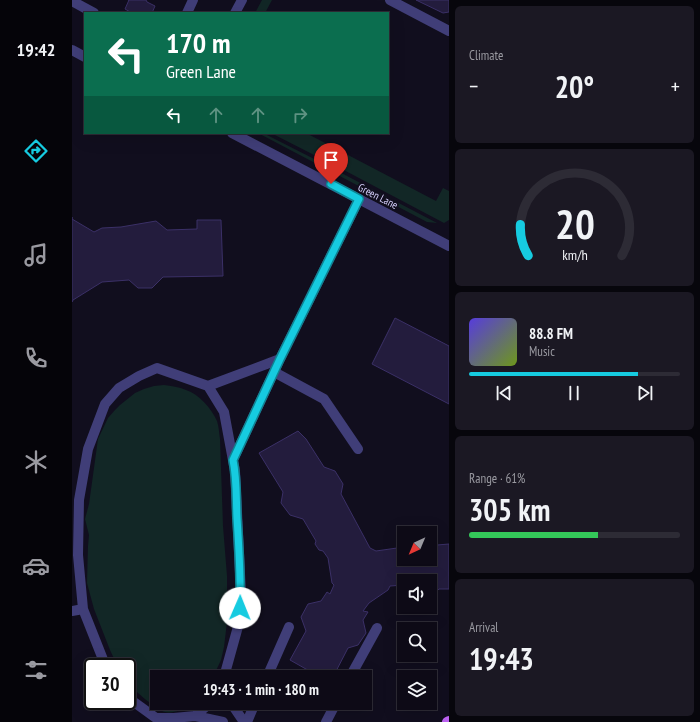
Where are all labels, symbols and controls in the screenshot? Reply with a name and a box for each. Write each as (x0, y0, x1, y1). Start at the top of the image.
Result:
text: 170 m (166, 24, 230, 61)
icon: left (100, 28, 152, 80)
text: 19:42 (17, 38, 55, 61)
text: Climate (469, 47, 503, 64)
text: Green Lane (166, 60, 236, 83)
text: 20° (555, 67, 594, 106)
text: − (469, 72, 478, 100)
text: + (671, 72, 680, 100)
icon: left (163, 104, 185, 126)
icon: ahead (205, 104, 227, 126)
icon: ahead (247, 104, 269, 126)
icon: right (289, 104, 311, 126)
icon: directions (22, 137, 50, 165)
pin (314, 143, 348, 184)
icon: arrive (320, 149, 342, 171)
street label: Green Lane (356, 180, 401, 212)
text: 20 (555, 197, 594, 250)
icon: music (22, 241, 50, 269)
text: km/h (562, 244, 587, 263)
text: 88.8 FM (529, 324, 573, 343)
text: Music (529, 343, 555, 360)
icon: phone (22, 344, 50, 372)
icon: previous (493, 382, 515, 404)
icon: pause (563, 382, 585, 404)
icon: next (634, 382, 656, 404)
icon: climate (22, 448, 50, 476)
text: Range · 61% (469, 470, 525, 487)
text: 305 km (469, 490, 550, 529)
north arrow (397, 526, 437, 566)
map controls (397, 526, 437, 710)
icon: car (22, 552, 50, 580)
button: sound (397, 574, 437, 614)
position arrow (219, 587, 261, 629)
text: Arrival (469, 619, 498, 636)
button: search (397, 622, 437, 662)
text: 19:43 (469, 639, 534, 678)
icon: filters (22, 656, 50, 684)
speed limit sign: 30 (84, 658, 136, 710)
button: layers (397, 670, 437, 710)
text: 19:43 · 1 min · 180 m (203, 680, 319, 699)

